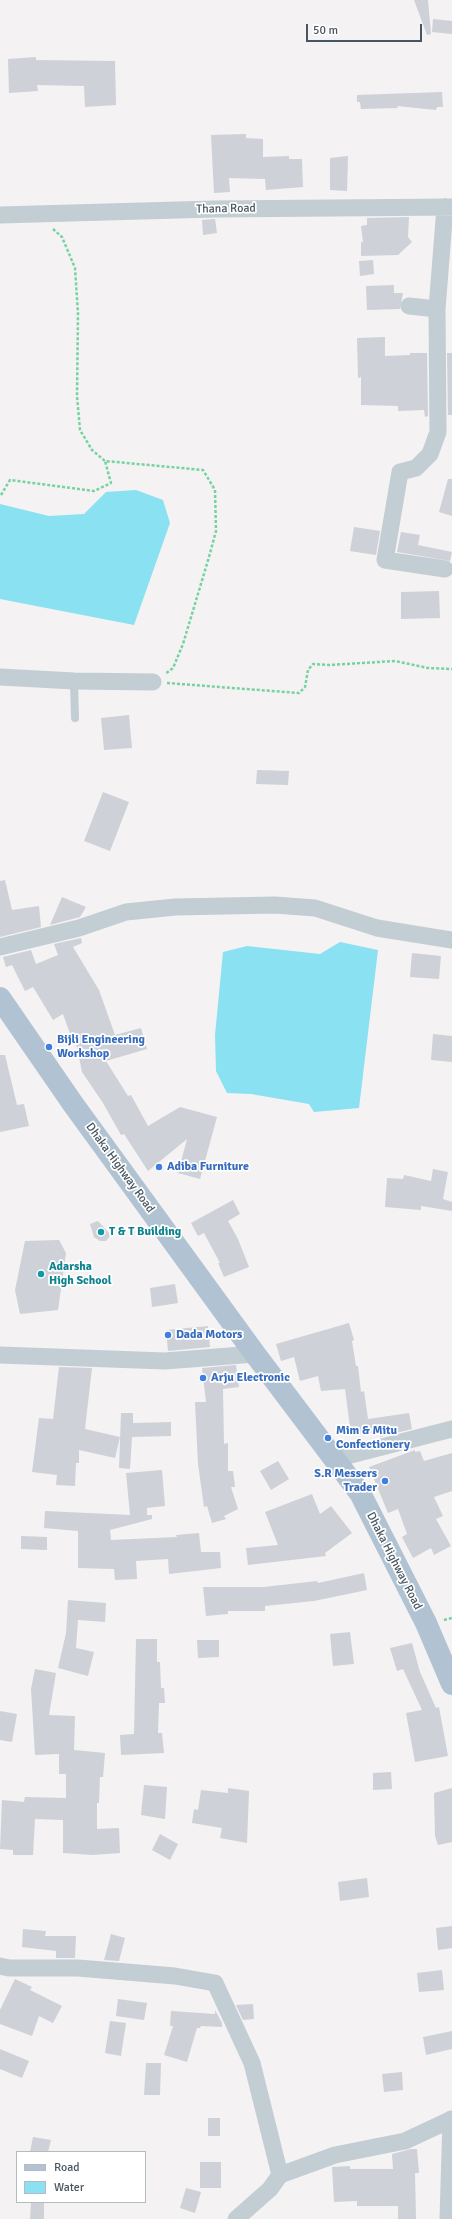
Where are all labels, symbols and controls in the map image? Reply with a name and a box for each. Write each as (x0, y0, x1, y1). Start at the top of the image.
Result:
scale bar (308, 16, 424, 42)
text: 50 m (313, 23, 338, 38)
street label: Thana Road (196, 201, 256, 217)
place label: Bijli Engineering Workshop (57, 1033, 145, 1061)
marker: Bijli Engineering Workshop (44, 1042, 54, 1052)
street label: Dhaka Highway Road (83, 1120, 157, 1216)
place label: Adiba Furniture (167, 1160, 249, 1174)
marker: Adiba Furniture (154, 1162, 164, 1172)
place label: T & T Building (109, 1225, 181, 1239)
marker: T & T Building (96, 1227, 106, 1237)
place label: Adarsha High School (49, 1260, 112, 1288)
marker: Adarsha High School (36, 1269, 46, 1279)
place label: Dada Motors (176, 1328, 242, 1342)
marker: Dada Motors (163, 1330, 173, 1340)
place label: Arju Electronic (211, 1371, 290, 1385)
marker: Arju Electronic (198, 1373, 208, 1383)
place label: Mim & Mitu Confectionery (336, 1424, 410, 1452)
marker: Mim & Mitu Confectionery (323, 1433, 333, 1443)
place label: S.R Messers Trader (314, 1467, 377, 1495)
marker: S.R Messers Trader (380, 1476, 390, 1486)
street label: Dhaka Highway Road (363, 1510, 425, 1612)
legend (16, 2151, 146, 2203)
text: Road (54, 2160, 80, 2175)
text: Water (54, 2180, 84, 2195)

